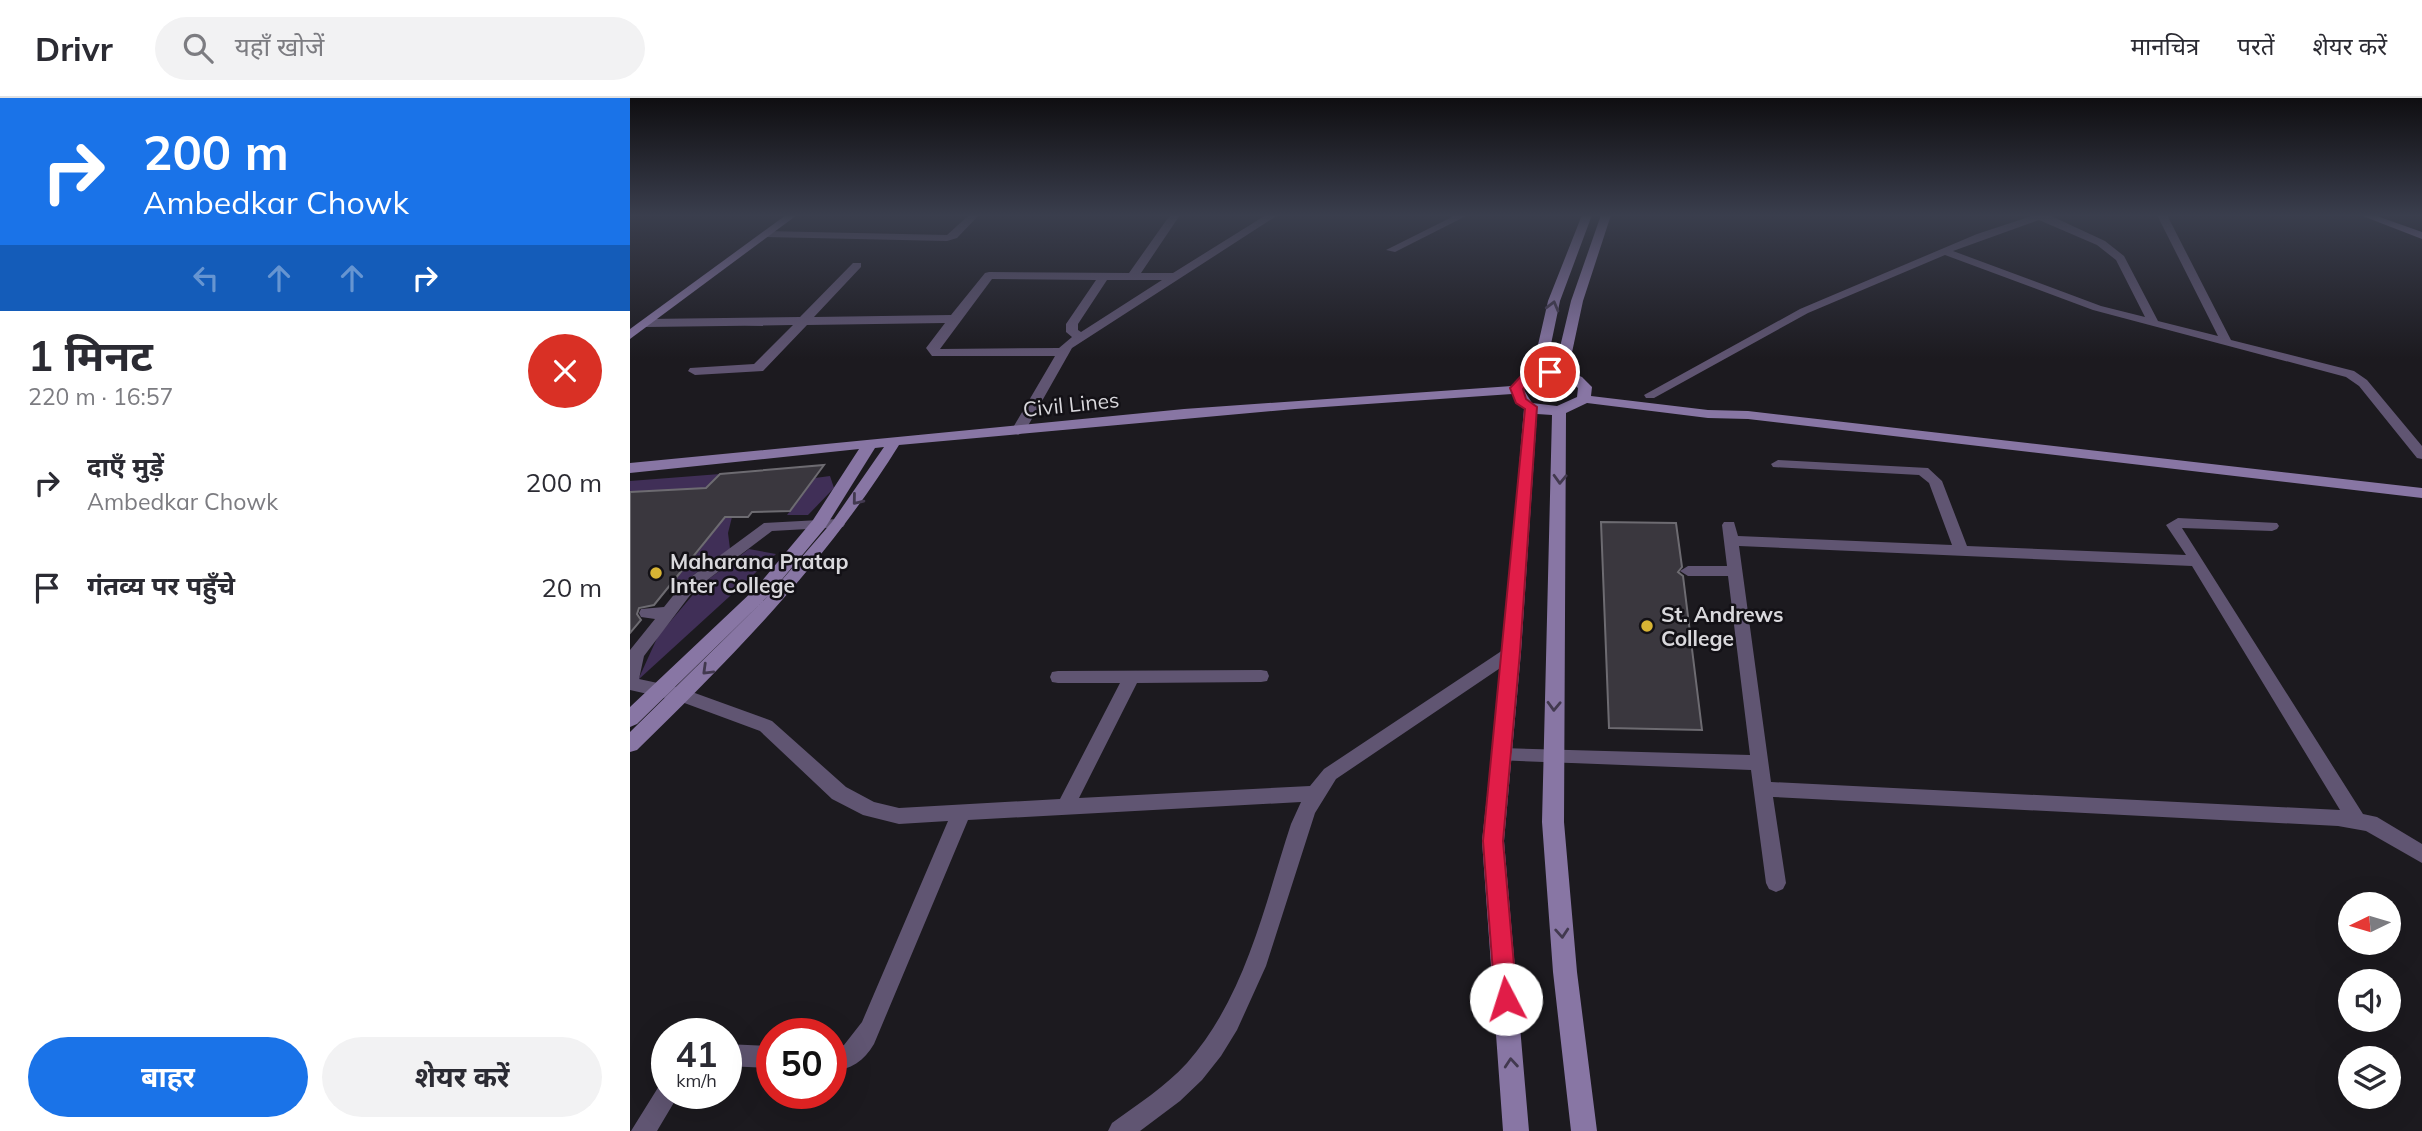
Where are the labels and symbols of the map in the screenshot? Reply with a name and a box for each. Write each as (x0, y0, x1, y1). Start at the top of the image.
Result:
one-way arrow (1545, 301, 1559, 313)
pin (1520, 342, 1580, 402)
street label: Civil Lines (1022, 386, 1120, 422)
one-way arrow (1552, 474, 1567, 485)
one-way arrow (853, 492, 866, 504)
place label: Maharana Pratap Inter College (670, 548, 849, 598)
marker: Maharana Pratap Inter College (648, 565, 664, 581)
place label: St. Andrews College (1661, 601, 1783, 651)
marker: St. Andrews College (1639, 618, 1655, 634)
one-way arrow (702, 661, 715, 674)
one-way arrow (1546, 701, 1561, 712)
north arrow (2338, 892, 2401, 956)
one-way arrow (1554, 928, 1569, 939)
position arrow (1469, 962, 1543, 1036)
speed limit sign: 50 (756, 1018, 847, 1109)
one-way arrow (1504, 1057, 1519, 1068)

